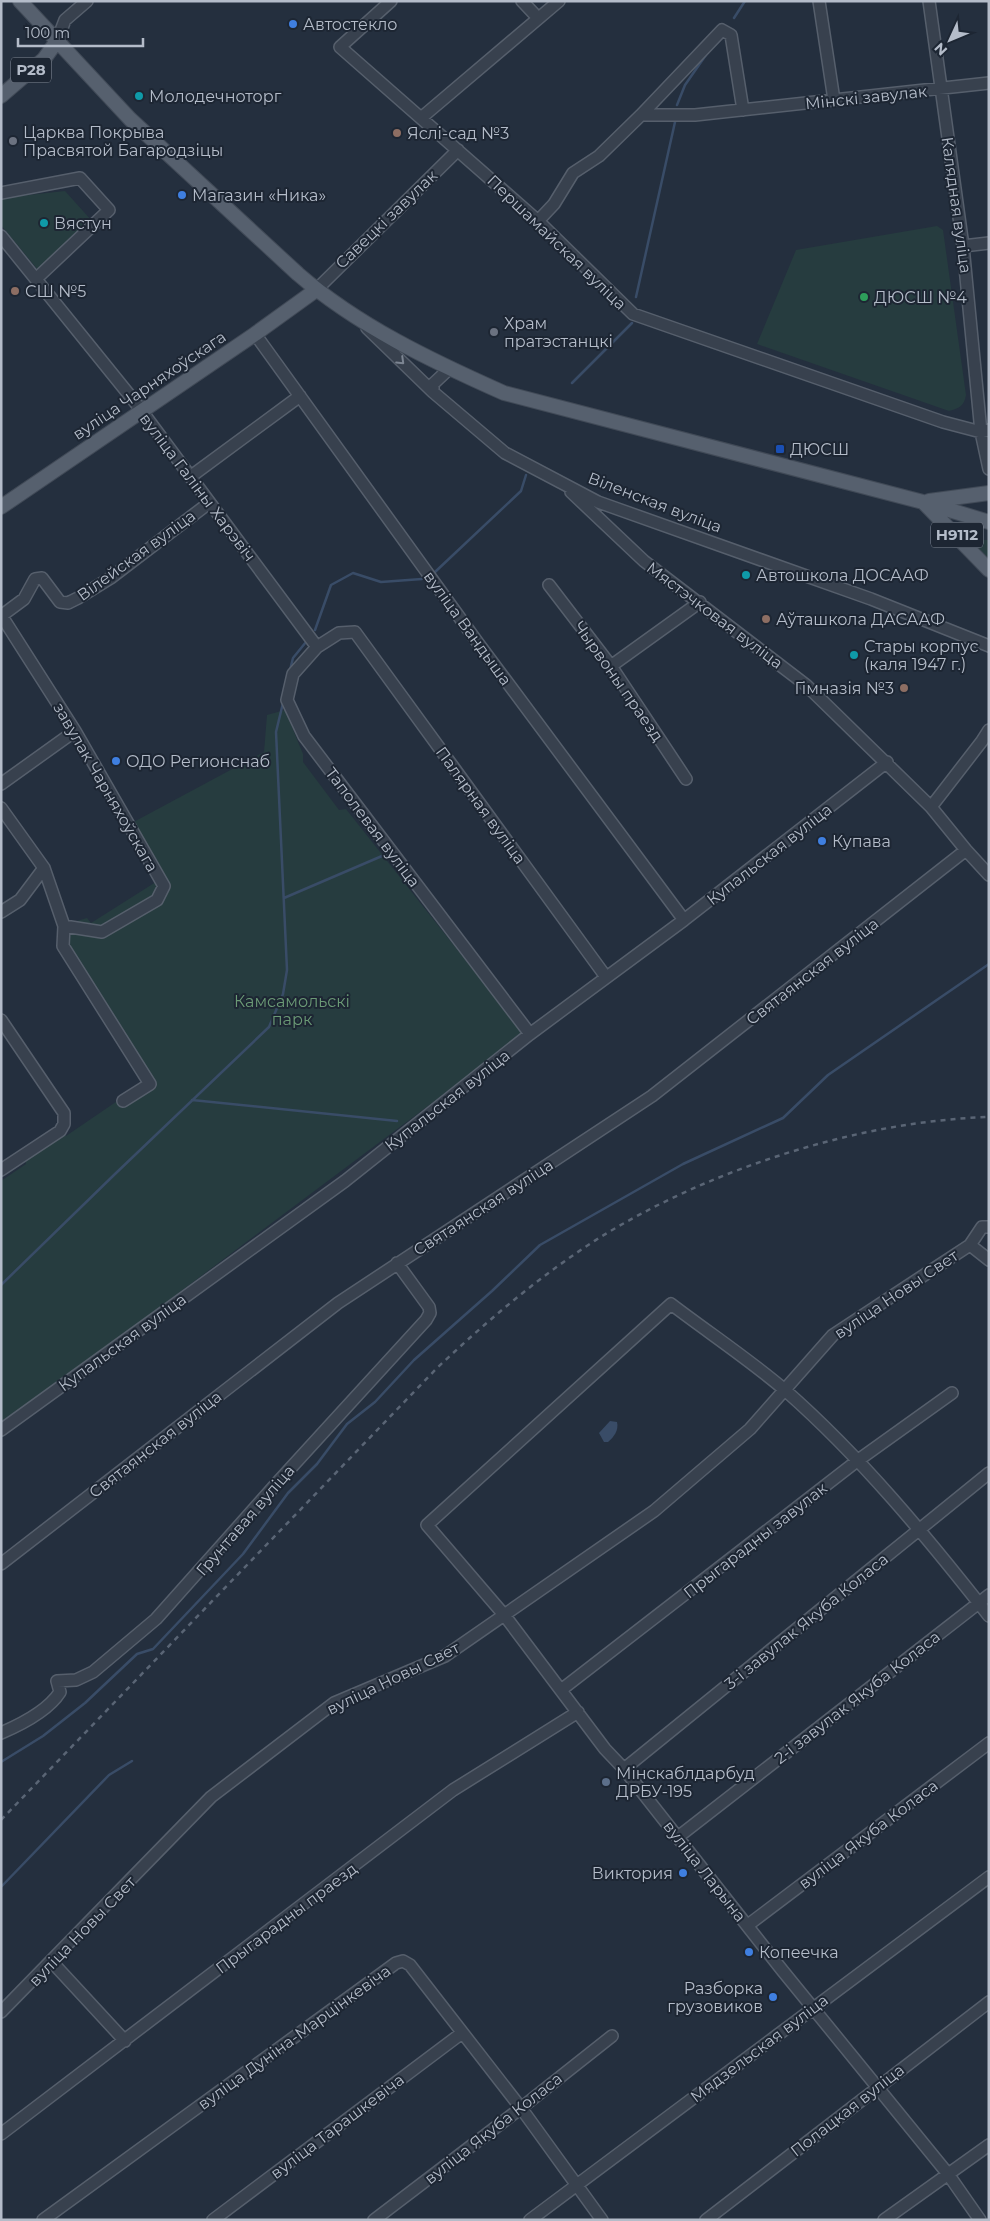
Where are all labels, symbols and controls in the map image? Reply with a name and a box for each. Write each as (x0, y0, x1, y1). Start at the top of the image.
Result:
scale bar (18, 15, 142, 47)
place label: Автостекло (303, 15, 398, 34)
north arrow (925, 15, 975, 65)
marker: Автостекло (287, 18, 299, 30)
text: 100 m (25, 23, 70, 42)
text: N (930, 39, 951, 59)
road number: Р28 (11, 58, 51, 82)
street label: Мінскі завулак (804, 82, 929, 113)
place label: Молодечноторг (149, 87, 282, 106)
marker: Молодечноторг (133, 90, 145, 102)
place label: Царква Покрыва Прасвятой Багародзіцы (23, 123, 223, 160)
place label: Яслі-сад №3 (407, 124, 509, 143)
marker: Яслі-сад №3 (391, 127, 403, 139)
marker: Царква Покрыва Прасвятой Багародзіцы (7, 135, 19, 147)
street label: Калядная вуліца (938, 136, 975, 275)
street label: Савецкі завулак (332, 166, 442, 273)
street label: Першамайская вуліца (483, 171, 630, 314)
place label: Магазин «Ника» (192, 186, 326, 205)
marker: Магазин «Ника» (176, 189, 188, 201)
place label: Вястун (54, 214, 112, 233)
marker: Вястун (38, 217, 50, 229)
place label: СШ №5 (25, 282, 86, 301)
marker: СШ №5 (9, 285, 21, 297)
place label: ДЮСШ №4 (874, 288, 967, 307)
marker: ДЮСШ №4 (858, 291, 870, 303)
place label: Храм пратэстанцкі (504, 314, 613, 351)
marker: Храм пратэстанцкі (488, 326, 500, 338)
street label: вуліца Чарняхоўскага (69, 327, 229, 444)
one-way arrow (395, 355, 404, 364)
street label: вуліца Галіны Харэвіч (136, 409, 260, 565)
place label: ДЮСШ (790, 440, 849, 459)
marker: ДЮСШ (774, 443, 786, 455)
street label: Віленская вуліца (585, 468, 724, 537)
street label: Вілейская вуліца (73, 506, 199, 605)
road number: Н9112 (931, 522, 983, 548)
street label: Мястэчковая вуліца (643, 558, 786, 673)
place label: Автошкола ДОСААФ (756, 566, 929, 585)
street label: вуліца Вандыша (420, 567, 515, 689)
marker: Автошкола ДОСААФ (740, 569, 752, 581)
place label: Аўташкола ДАСААФ (776, 610, 945, 629)
marker: Аўташкола ДАСААФ (760, 613, 772, 625)
street label: Чырвоны праезд (570, 618, 667, 745)
place label: Стары корпус (каля 1947 г.) (864, 637, 979, 674)
marker: Стары корпус (каля 1947 г.) (848, 649, 860, 661)
place label: Гімназія №3 (795, 679, 894, 698)
marker: Гімназія №3 (898, 682, 910, 694)
street label: завулак Чарняхоўскага (49, 699, 162, 875)
street label: Палярная вуліца (432, 743, 530, 868)
place label: ОДО Регионснаб (126, 752, 270, 771)
marker: ОДО Регионснаб (110, 755, 122, 767)
street label: Таполевая вуліца (321, 764, 424, 891)
street label: Купальская вуліца (703, 800, 836, 909)
place label: Купава (832, 832, 891, 851)
marker: Купава (816, 835, 828, 847)
street label: Святаянская вуліца (742, 914, 882, 1029)
park label: Камсамольскі парк (234, 992, 350, 1029)
street label: Купальская вуліца (381, 1046, 514, 1155)
street label: Святаянская вуліца (410, 1155, 557, 1260)
street label: вуліца Новы Свет (831, 1246, 962, 1343)
street label: Купальская вуліца (55, 1290, 190, 1395)
street label: Святаянская вуліца (85, 1387, 225, 1502)
street label: Грунтавая вуліца (192, 1461, 299, 1580)
street label: Прыгарадны завулак (680, 1478, 831, 1602)
street label: 3-і завулак Якуба Коласа (721, 1550, 892, 1693)
street label: 2-і завулак Якуба Коласа (771, 1627, 944, 1768)
street label: вуліца Новы Свет (324, 1638, 463, 1719)
place label: Мінскаблдарбуд ДРБУ-195 (616, 1764, 755, 1801)
marker: Мінскаблдарбуд ДРБУ-195 (600, 1776, 612, 1788)
street label: вуліца Якуба Коласа (795, 1776, 942, 1893)
street label: вуліца Ларына (659, 1817, 750, 1926)
street label: Прыгарадны праезд (212, 1859, 361, 1978)
place label: Виктория (592, 1864, 673, 1883)
marker: Виктория (677, 1867, 689, 1879)
street label: вуліца Новы Свет (25, 1872, 140, 1990)
place label: Копеечка (759, 1943, 839, 1962)
marker: Копеечка (743, 1946, 755, 1958)
street label: вуліца Дуніна-Марцінкевіча (194, 1961, 394, 2114)
place label: Разборка грузовиков (667, 1979, 763, 2016)
street label: Мядзельская вуліца (687, 1990, 832, 2106)
marker: Разборка грузовиков (767, 1991, 779, 2003)
street label: Полацкая вуліца (787, 2060, 908, 2161)
street label: вуліца Якуба Коласа (421, 2069, 566, 2188)
street label: вуліца Тарашкевіча (267, 2070, 408, 2183)

